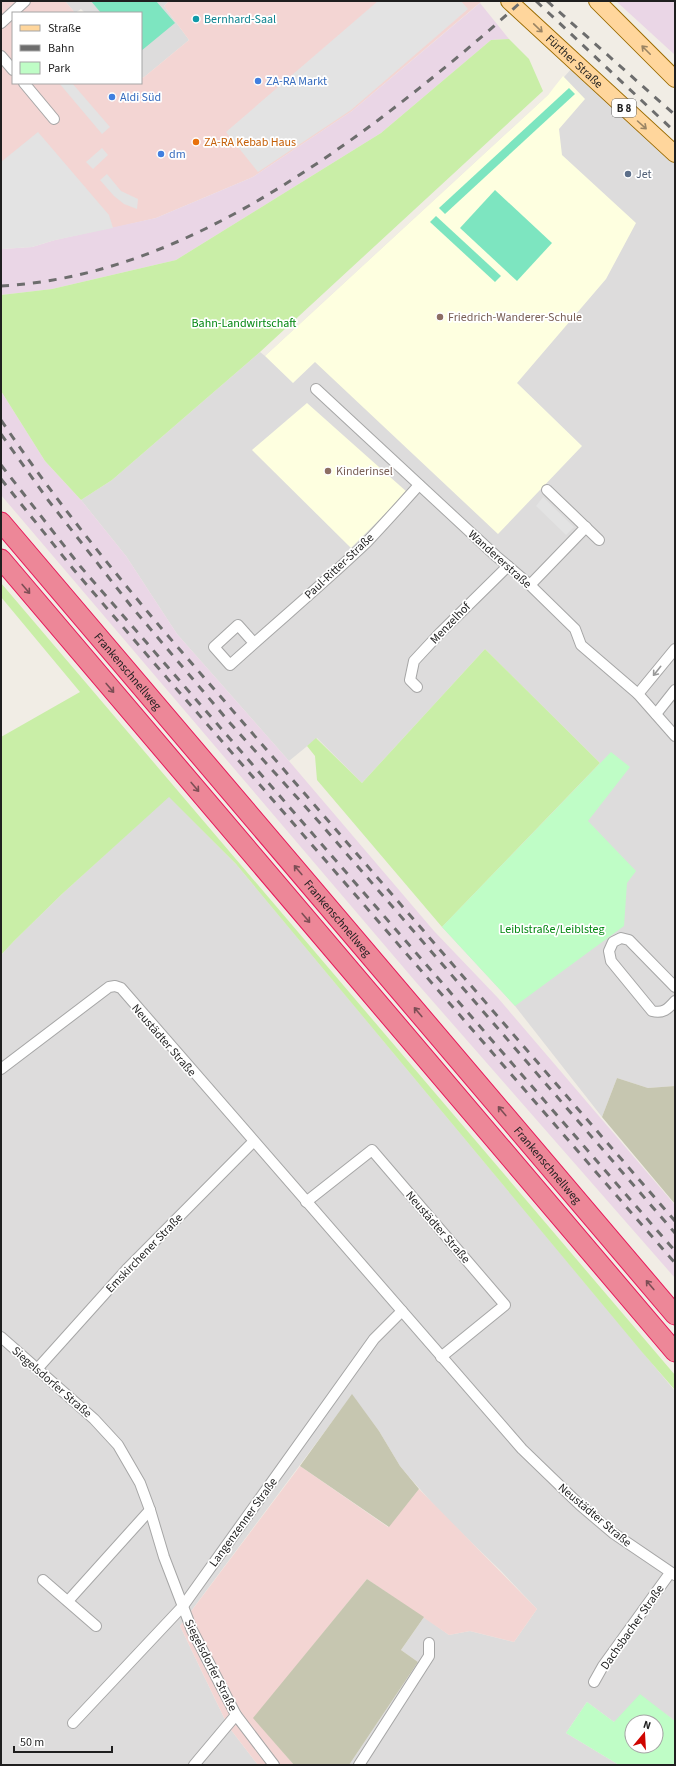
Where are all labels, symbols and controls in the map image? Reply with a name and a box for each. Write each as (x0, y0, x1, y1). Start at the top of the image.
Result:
place label: Bernhard-Saal (204, 11, 276, 28)
legend (12, 12, 142, 84)
marker: Bernhard-Saal (191, 14, 201, 24)
text: Straße (48, 20, 81, 37)
one-way arrow (533, 23, 543, 33)
street label: Fürther Straße (542, 31, 607, 93)
text: Bahn (48, 40, 74, 57)
one-way arrow (641, 45, 651, 55)
text: Park (48, 60, 70, 77)
place label: ZA-RA Markt (266, 73, 327, 90)
marker: ZA-RA Markt (253, 76, 263, 86)
place label: Aldi Süd (120, 89, 161, 106)
marker: Aldi Süd (107, 92, 117, 102)
road number: B 8 (612, 99, 636, 117)
one-way arrow (637, 120, 648, 129)
place label: ZA-RA Kebab Haus (204, 134, 296, 151)
marker: ZA-RA Kebab Haus (191, 137, 201, 147)
place label: dm (169, 146, 186, 163)
marker: dm (156, 149, 166, 159)
place label: Jet (636, 166, 652, 183)
marker: Jet (623, 169, 633, 179)
place label: Friedrich-Wanderer-Schule (448, 309, 582, 326)
marker: Friedrich-Wanderer-Schule (435, 312, 445, 322)
park label: Bahn-Landwirtschaft (192, 315, 296, 332)
place label: Kinderinsel (336, 463, 393, 480)
marker: Kinderinsel (323, 466, 333, 476)
street label: Wandererstraße (464, 526, 535, 593)
street label: Paul-Ritter-Straße (301, 530, 378, 603)
one-way arrow (22, 583, 31, 594)
street label: Menzelhof (426, 598, 475, 648)
street label: Frankenschnellweg (90, 629, 165, 714)
one-way arrow (652, 666, 661, 677)
one-way arrow (106, 682, 115, 693)
one-way arrow (190, 782, 199, 792)
one-way arrow (293, 865, 302, 876)
street label: Frankenschnellweg (300, 876, 375, 961)
one-way arrow (302, 913, 311, 923)
park label: Leiblstraße/Leiblsteg (500, 921, 604, 938)
street label: Neustädter Straße (127, 1000, 200, 1080)
one-way arrow (414, 1007, 423, 1017)
one-way arrow (498, 1106, 507, 1116)
street label: Frankenschnellweg (509, 1123, 585, 1208)
street label: Neustädter Straße (401, 1187, 474, 1267)
street label: Emskirchener Straße (102, 1210, 187, 1297)
one-way arrow (645, 1280, 654, 1290)
street label: Siegelsdorfer Straße (8, 1343, 96, 1422)
street label: Langenzenner Straße (205, 1474, 282, 1570)
street label: Neustädter Straße (554, 1480, 635, 1551)
street label: Dachsbacher Straße (597, 1581, 668, 1673)
street label: Siegelsdorfer Straße (180, 1616, 241, 1714)
north arrow (624, 1714, 664, 1754)
text: N (641, 1717, 653, 1733)
scale bar (14, 1728, 112, 1754)
text: 50 m (20, 1734, 44, 1751)

